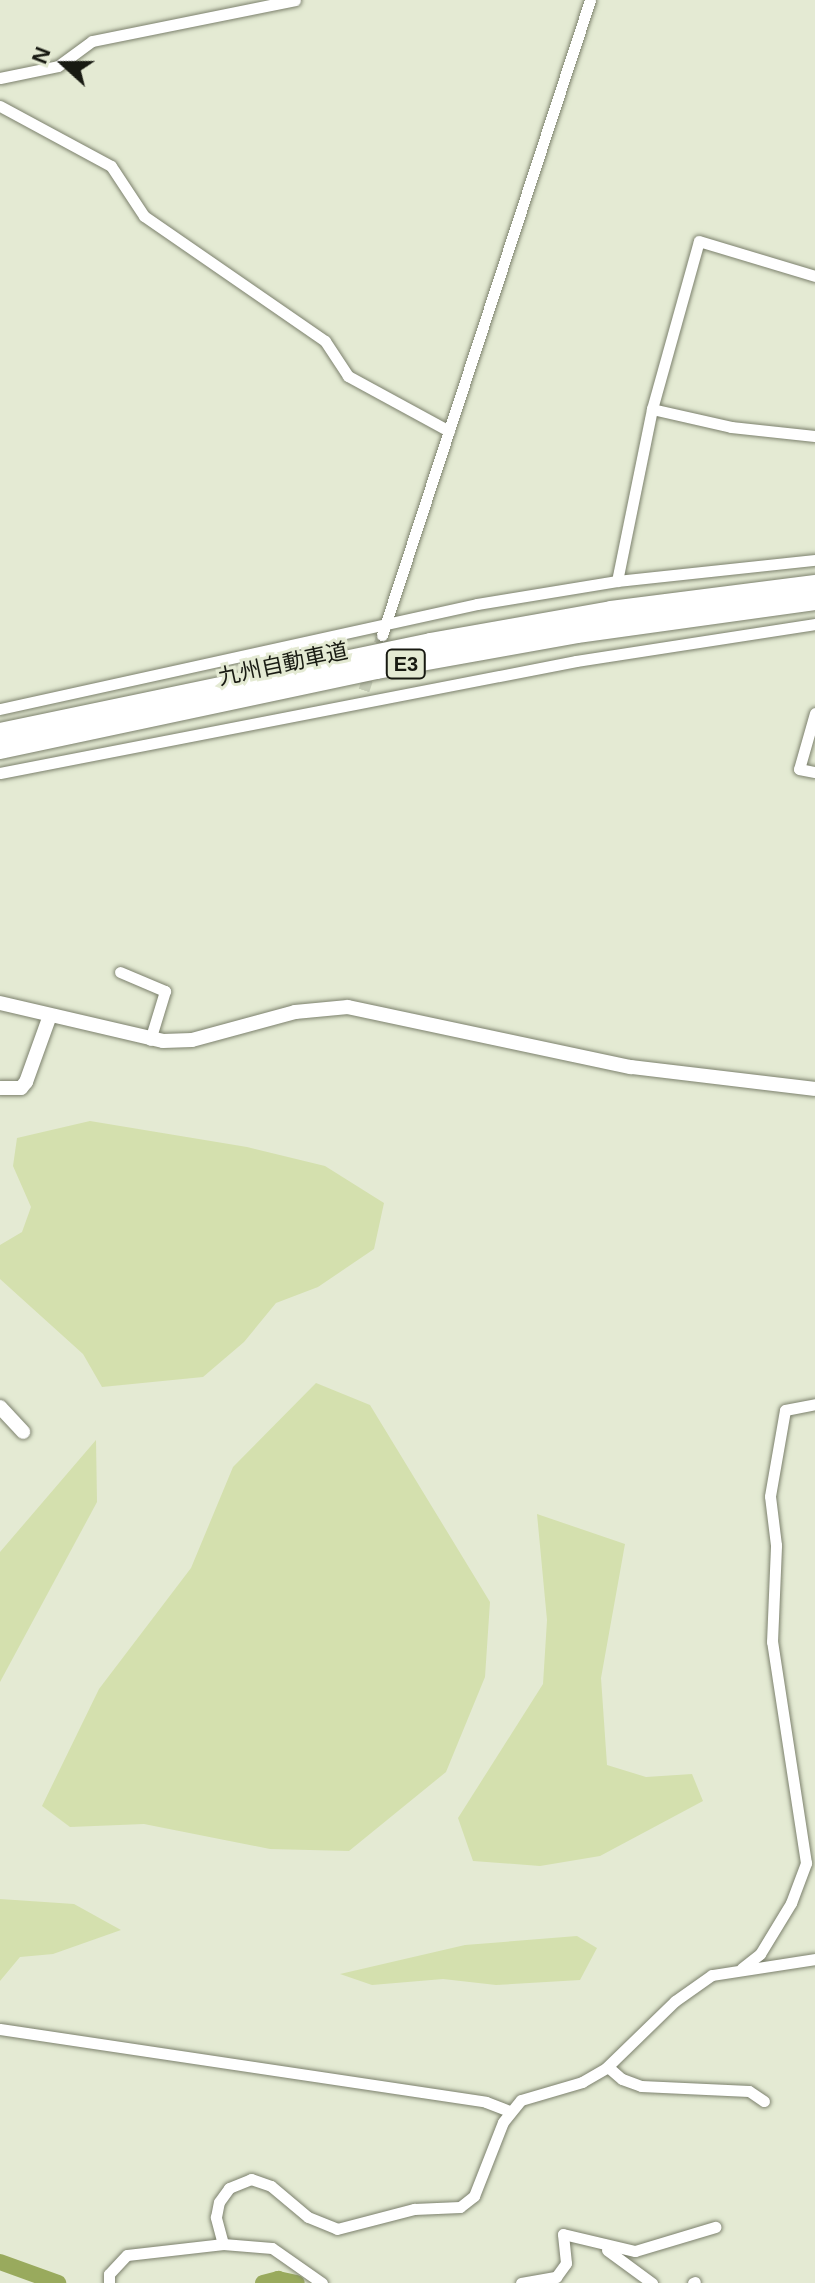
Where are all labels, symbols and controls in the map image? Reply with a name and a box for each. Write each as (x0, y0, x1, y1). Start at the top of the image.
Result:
north arrow (24, 24, 104, 104)
text: N (27, 43, 56, 67)
street label: 九州自動車道 (216, 637, 350, 691)
road number: E3 (384, 648, 428, 680)

